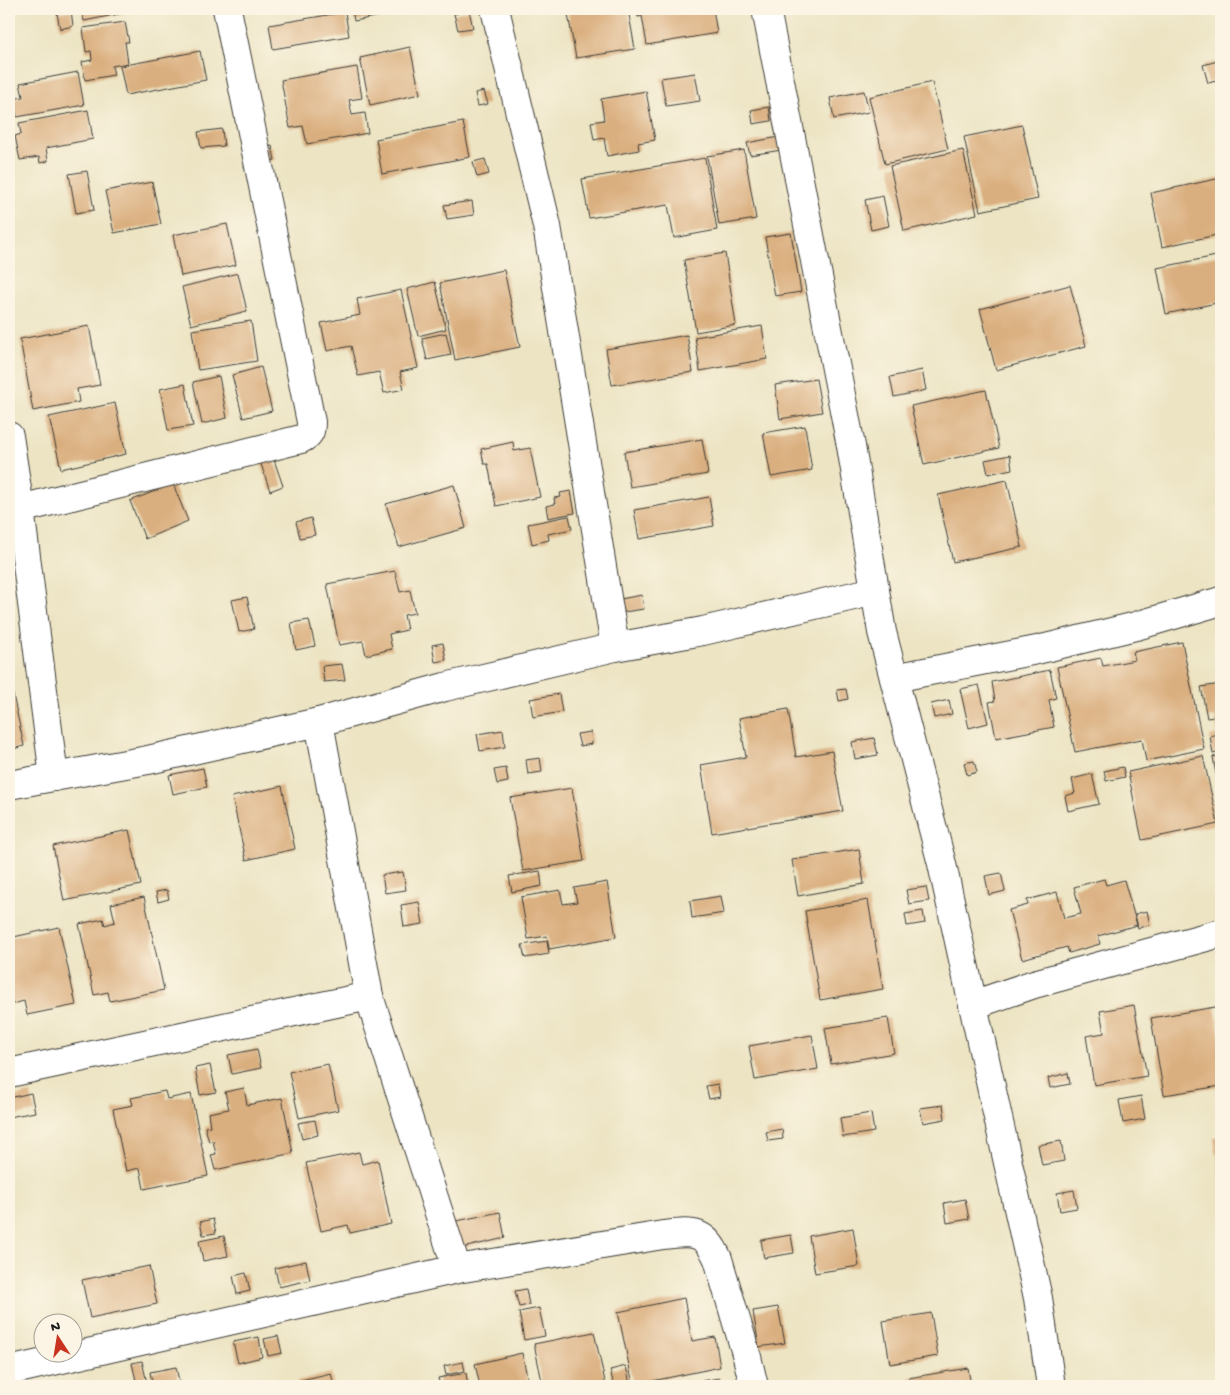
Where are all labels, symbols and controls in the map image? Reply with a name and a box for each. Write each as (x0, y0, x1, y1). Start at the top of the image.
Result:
north arrow (32, 1312, 82, 1362)
text: N (50, 1318, 62, 1337)

